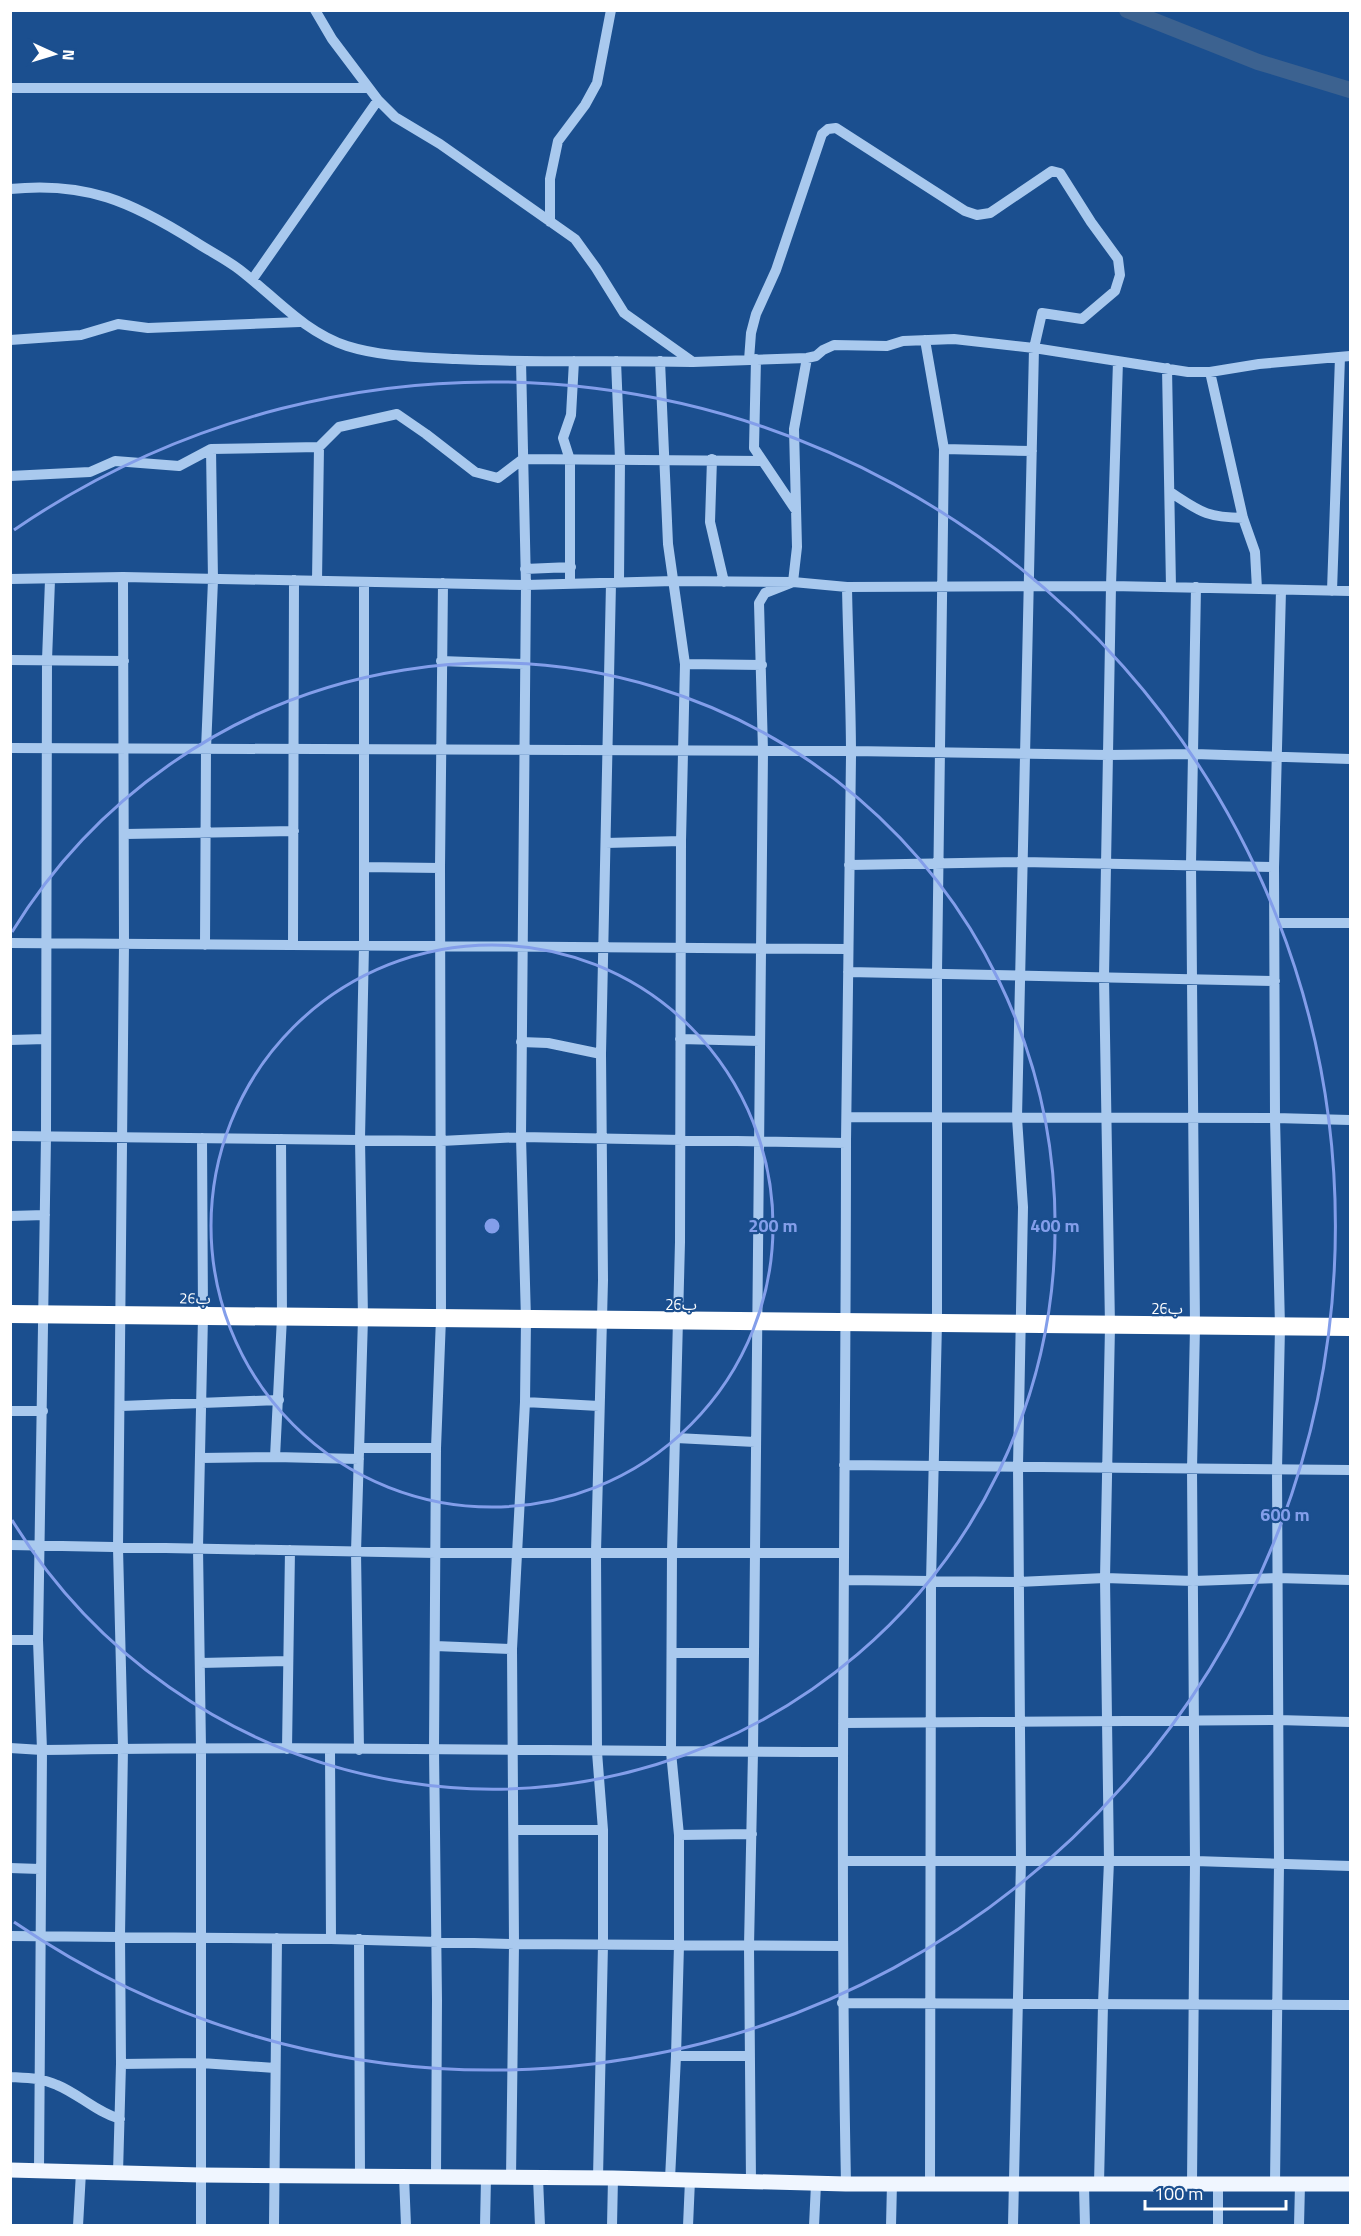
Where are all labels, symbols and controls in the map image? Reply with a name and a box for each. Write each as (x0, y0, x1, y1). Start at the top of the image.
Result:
north arrow (24, 24, 84, 84)
text: N (57, 49, 81, 61)
text: 200 m (748, 1212, 798, 1239)
text: 400 m (1030, 1212, 1080, 1239)
centre of rings (482, 1216, 502, 1236)
street label: 26ب (179, 1286, 211, 1310)
street label: 26ب (665, 1293, 697, 1316)
street label: 26ب (1151, 1297, 1183, 1320)
text: 600 m (1260, 1501, 1310, 1528)
scale bar (1145, 2173, 1286, 2211)
text: 100 m (1154, 2180, 1203, 2207)

